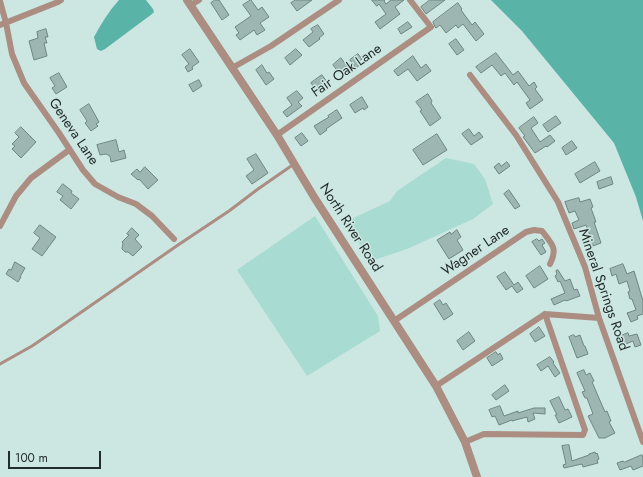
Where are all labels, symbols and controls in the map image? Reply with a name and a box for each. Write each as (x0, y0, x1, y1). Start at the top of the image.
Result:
street label: Fair Oak Lane (309, 41, 385, 101)
street label: Geneva Lane (44, 95, 102, 169)
street label: North River Road (315, 181, 385, 275)
street label: Wagner Lane (439, 222, 513, 280)
street label: Mineral Springs Road (574, 227, 632, 353)
scale bar (10, 443, 103, 469)
text: 100 m (15, 449, 48, 467)

